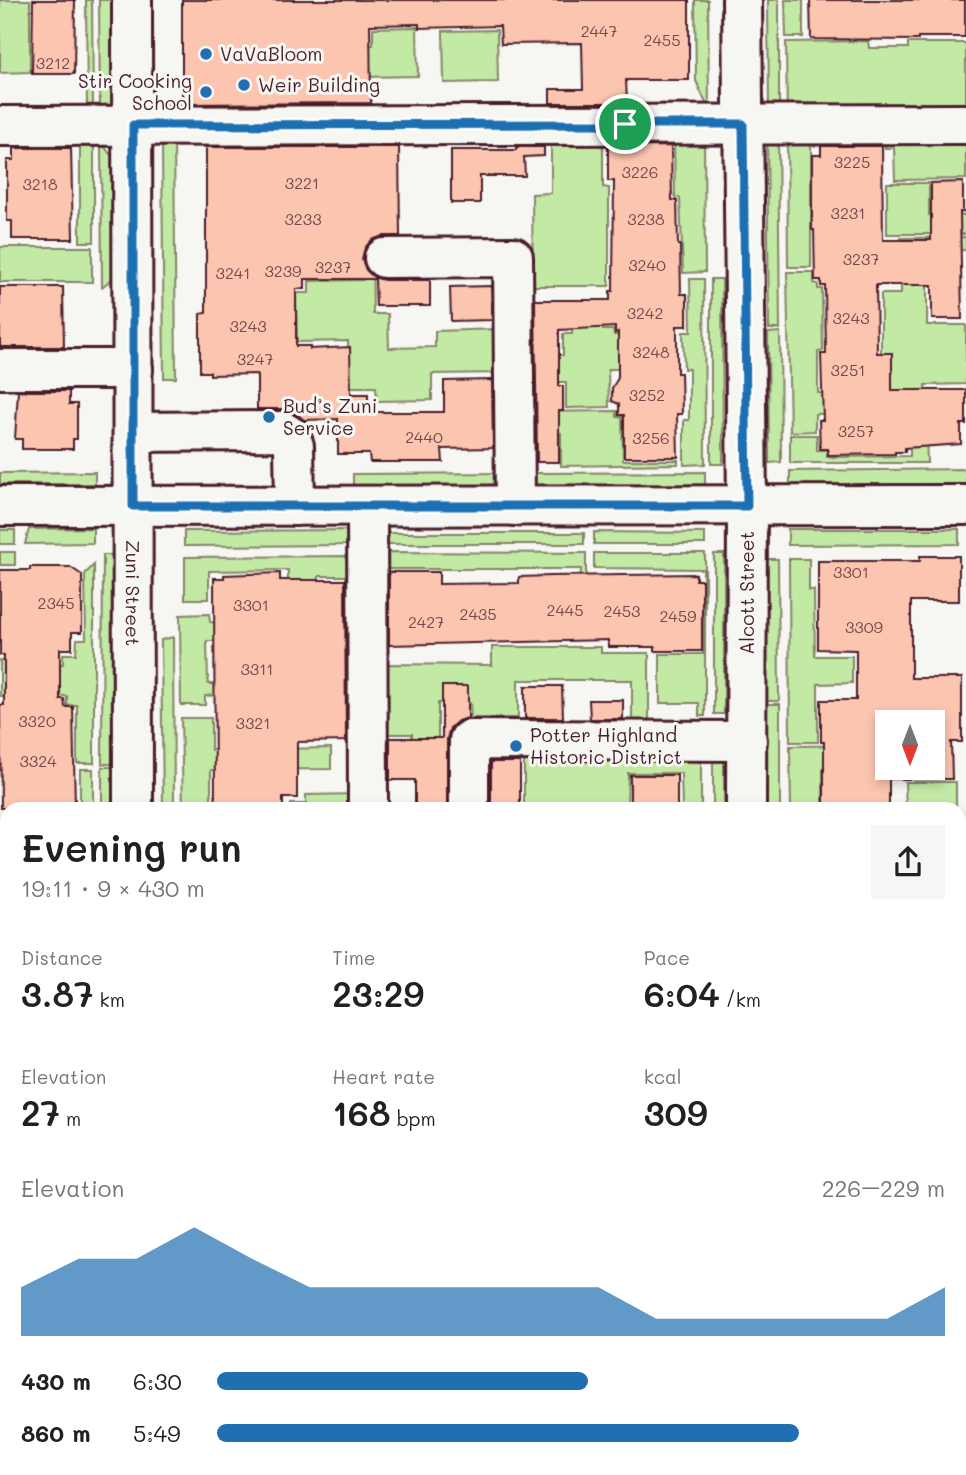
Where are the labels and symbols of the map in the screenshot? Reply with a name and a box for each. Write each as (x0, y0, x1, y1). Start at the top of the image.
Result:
house number: 2447 (581, 20, 617, 41)
house number: 2455 (644, 29, 680, 50)
place label: VaVaBloom (220, 41, 322, 66)
marker: VaVaBloom (198, 46, 214, 62)
house number: 3212 (36, 52, 70, 73)
place label: Stir Cooking School (78, 68, 192, 115)
place label: Weir Building (258, 72, 380, 97)
marker: Weir Building (236, 77, 252, 93)
marker: Stir Cooking School (198, 84, 214, 100)
pin (595, 94, 655, 154)
house number: 3225 (834, 151, 870, 172)
house number: 3226 (622, 161, 658, 182)
house number: 3221 (285, 172, 319, 193)
house number: 3218 (22, 173, 58, 194)
house number: 3231 (831, 202, 865, 223)
house number: 3233 (284, 208, 322, 229)
house number: 3238 (627, 208, 665, 229)
house number: 3237 (843, 248, 879, 269)
house number: 3240 (628, 254, 666, 275)
house number: 3237 (315, 256, 351, 277)
house number: 3239 (264, 260, 302, 281)
house number: 3241 (216, 262, 250, 283)
house number: 3242 (627, 302, 663, 323)
house number: 3243 (832, 307, 870, 328)
house number: 3243 (229, 315, 267, 336)
house number: 3248 (632, 341, 670, 362)
house number: 3247 (237, 348, 273, 369)
house number: 3251 (831, 359, 865, 380)
house number: 3252 (629, 384, 665, 405)
place label: Bud’s Zuni Service (283, 393, 377, 440)
marker: Bud’s Zuni Service (261, 409, 277, 425)
house number: 3257 (838, 420, 874, 441)
house number: 2440 (405, 426, 443, 447)
house number: 3256 (632, 427, 670, 448)
street label: Alcott Street (734, 531, 759, 655)
street label: Zuni Street (121, 540, 146, 646)
house number: 3301 (833, 561, 869, 582)
house number: 2345 (37, 592, 75, 613)
house number: 3301 (233, 594, 269, 615)
house number: 2445 (546, 599, 584, 620)
house number: 2453 (603, 600, 641, 621)
house number: 2435 (459, 603, 497, 624)
house number: 2459 (659, 605, 697, 626)
house number: 2427 (408, 611, 444, 632)
house number: 3309 (845, 616, 883, 637)
house number: 3311 (240, 658, 274, 679)
house number: 3320 (18, 710, 56, 731)
north arrow (875, 710, 945, 780)
house number: 3321 (236, 712, 270, 733)
place label: Potter Highland Historic District (530, 722, 682, 769)
marker: Potter Highland Historic District (508, 738, 524, 754)
house number: 3324 (19, 750, 57, 771)

